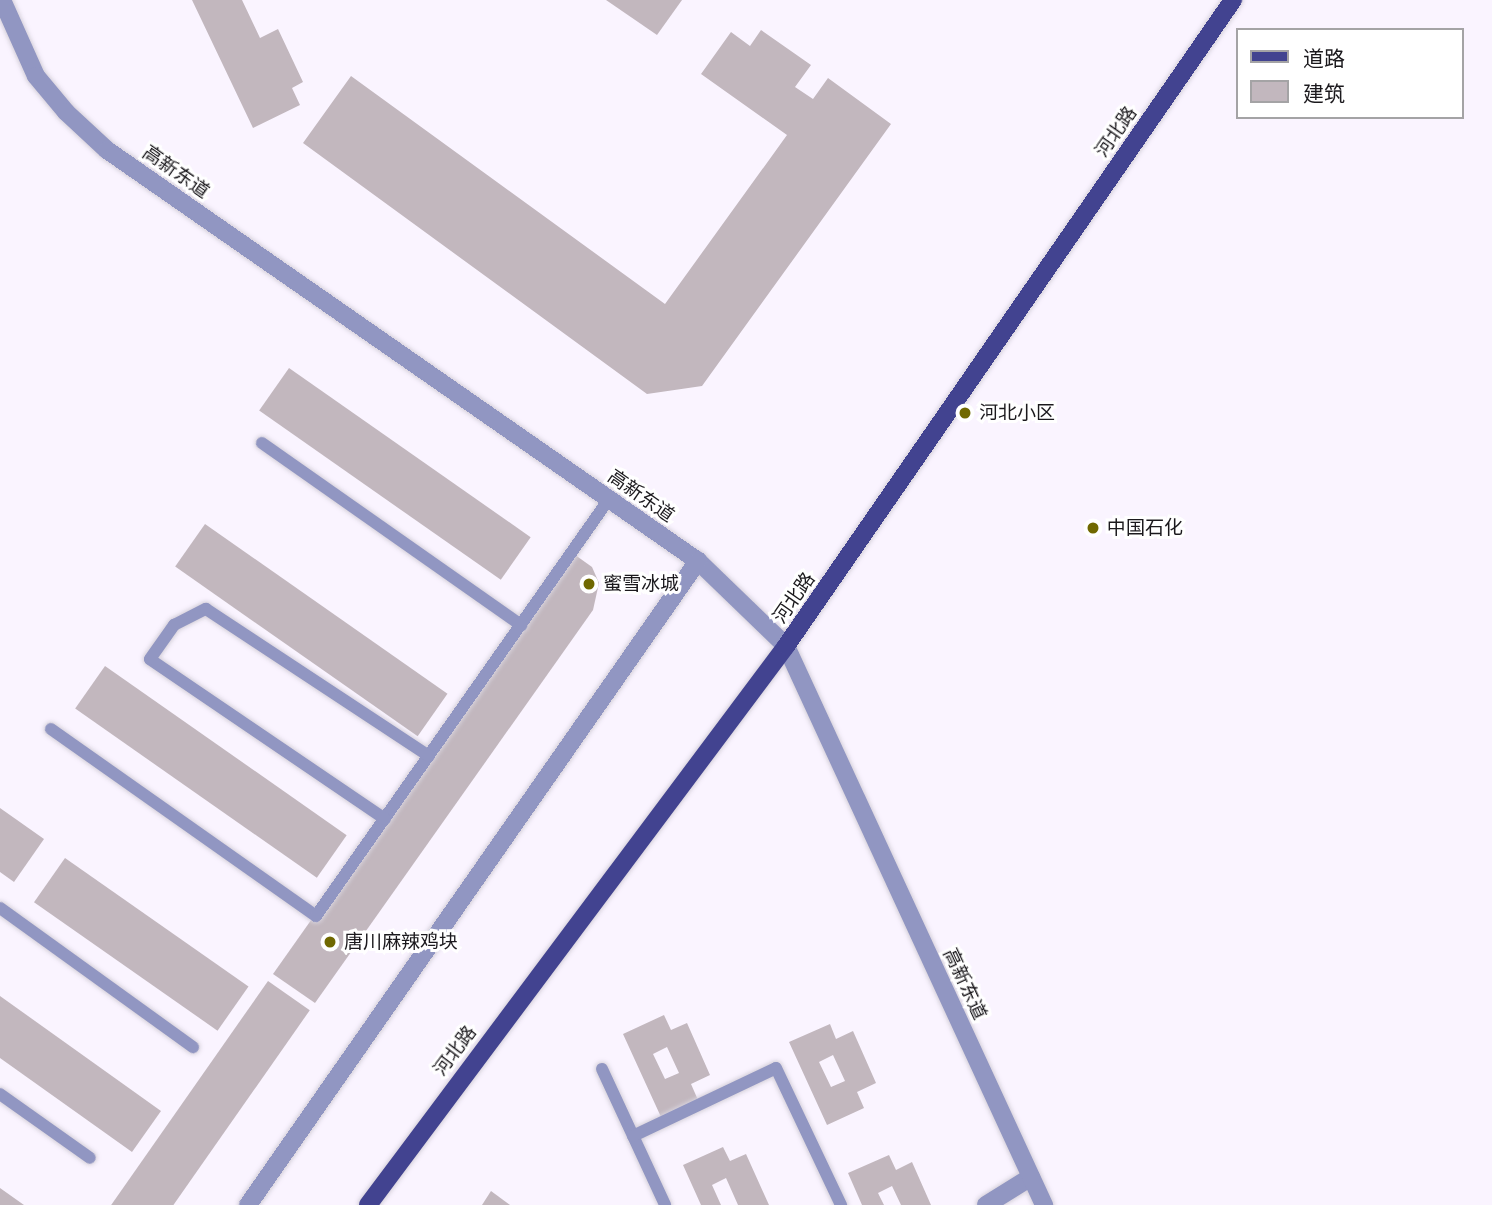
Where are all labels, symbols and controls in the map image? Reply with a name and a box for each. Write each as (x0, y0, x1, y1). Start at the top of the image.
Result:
legend (1236, 28, 1464, 119)
text: 道路 (1303, 44, 1345, 72)
text: 建筑 (1303, 79, 1345, 107)
street label: 河北路 (1090, 102, 1142, 162)
street label: 高新东道 (138, 141, 214, 203)
place label: 河北小区 (979, 402, 1055, 424)
marker: 河北小区 (957, 405, 973, 421)
street label: 高新东道 (603, 465, 679, 527)
place label: 中国石化 (1107, 517, 1183, 539)
marker: 中国石化 (1085, 520, 1101, 536)
street label: 河北路 (768, 568, 820, 628)
place label: 蜜雪冰城 (603, 573, 679, 595)
marker: 蜜雪冰城 (581, 576, 597, 592)
place label: 唐川麻辣鸡块 (344, 931, 458, 953)
marker: 唐川麻辣鸡块 (322, 934, 338, 950)
street label: 高新东道 (939, 945, 991, 1023)
street label: 河北路 (429, 1021, 481, 1081)

